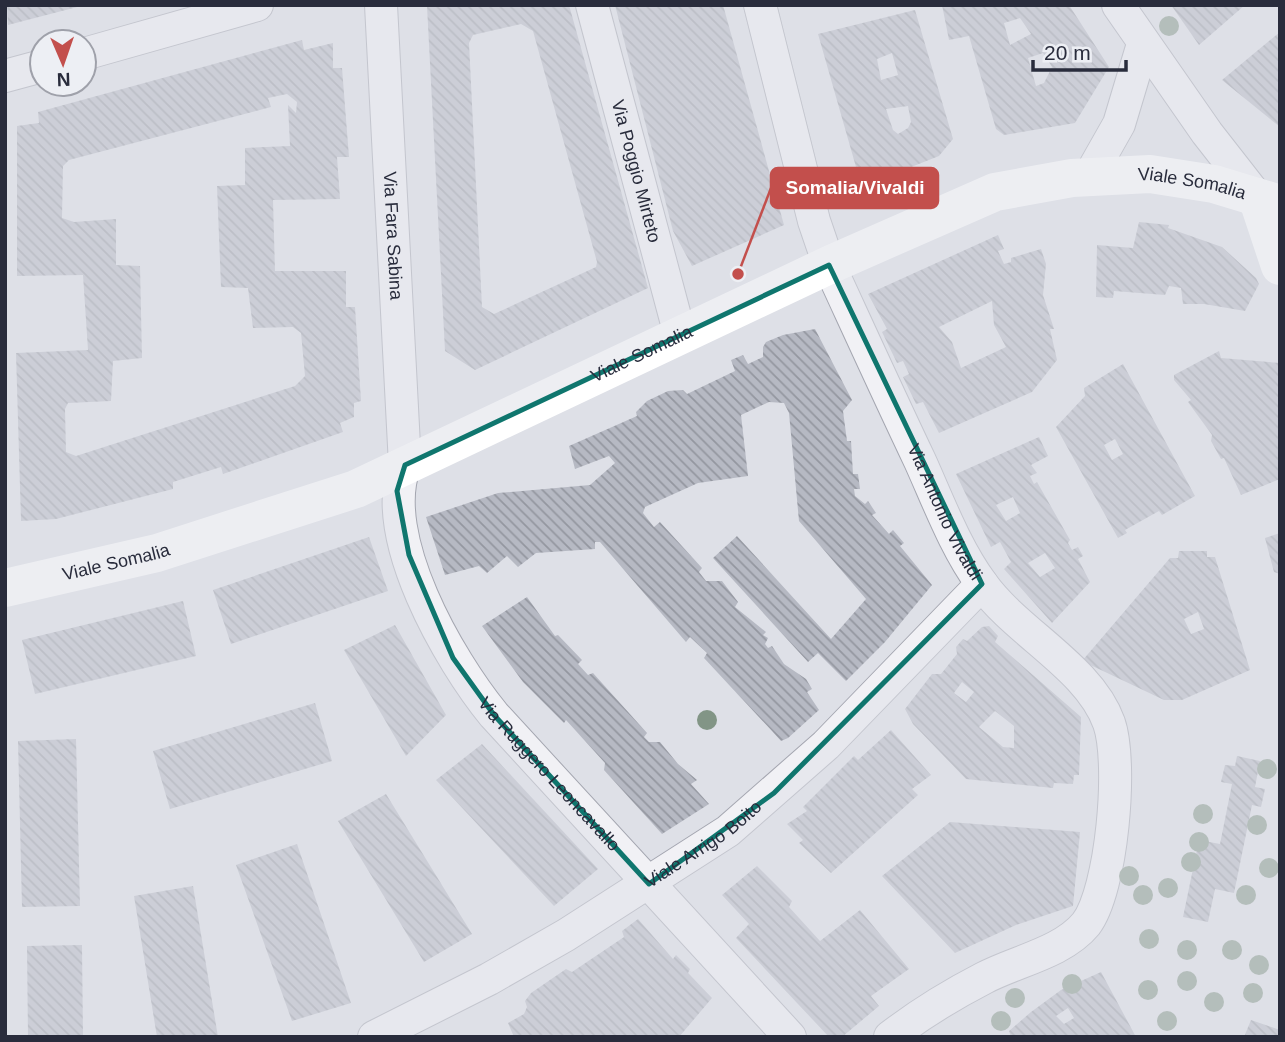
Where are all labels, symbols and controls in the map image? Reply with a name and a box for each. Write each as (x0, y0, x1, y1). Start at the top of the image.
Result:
north arrow (28, 28, 98, 98)
scale bar (1033, 28, 1126, 72)
text: 20 m (1044, 41, 1091, 64)
text: N (56, 69, 71, 90)
street label: Via Poggio Mirteto (608, 98, 665, 245)
street label: Viale Somalia (1138, 164, 1249, 203)
callout: Somalia/Vivaldi (771, 168, 938, 208)
street label: Via Fara Sabina (380, 171, 406, 302)
text: Somalia/Vivaldi (785, 177, 925, 198)
street label: Viale Somalia (588, 321, 696, 386)
street label: Via Antonio Vivaldi (903, 441, 986, 584)
street label: Viale Somalia (60, 539, 173, 584)
street label: Via Ruggero Leoncavallo (474, 693, 624, 855)
street label: Viale Arrigo Boito (641, 796, 765, 892)

